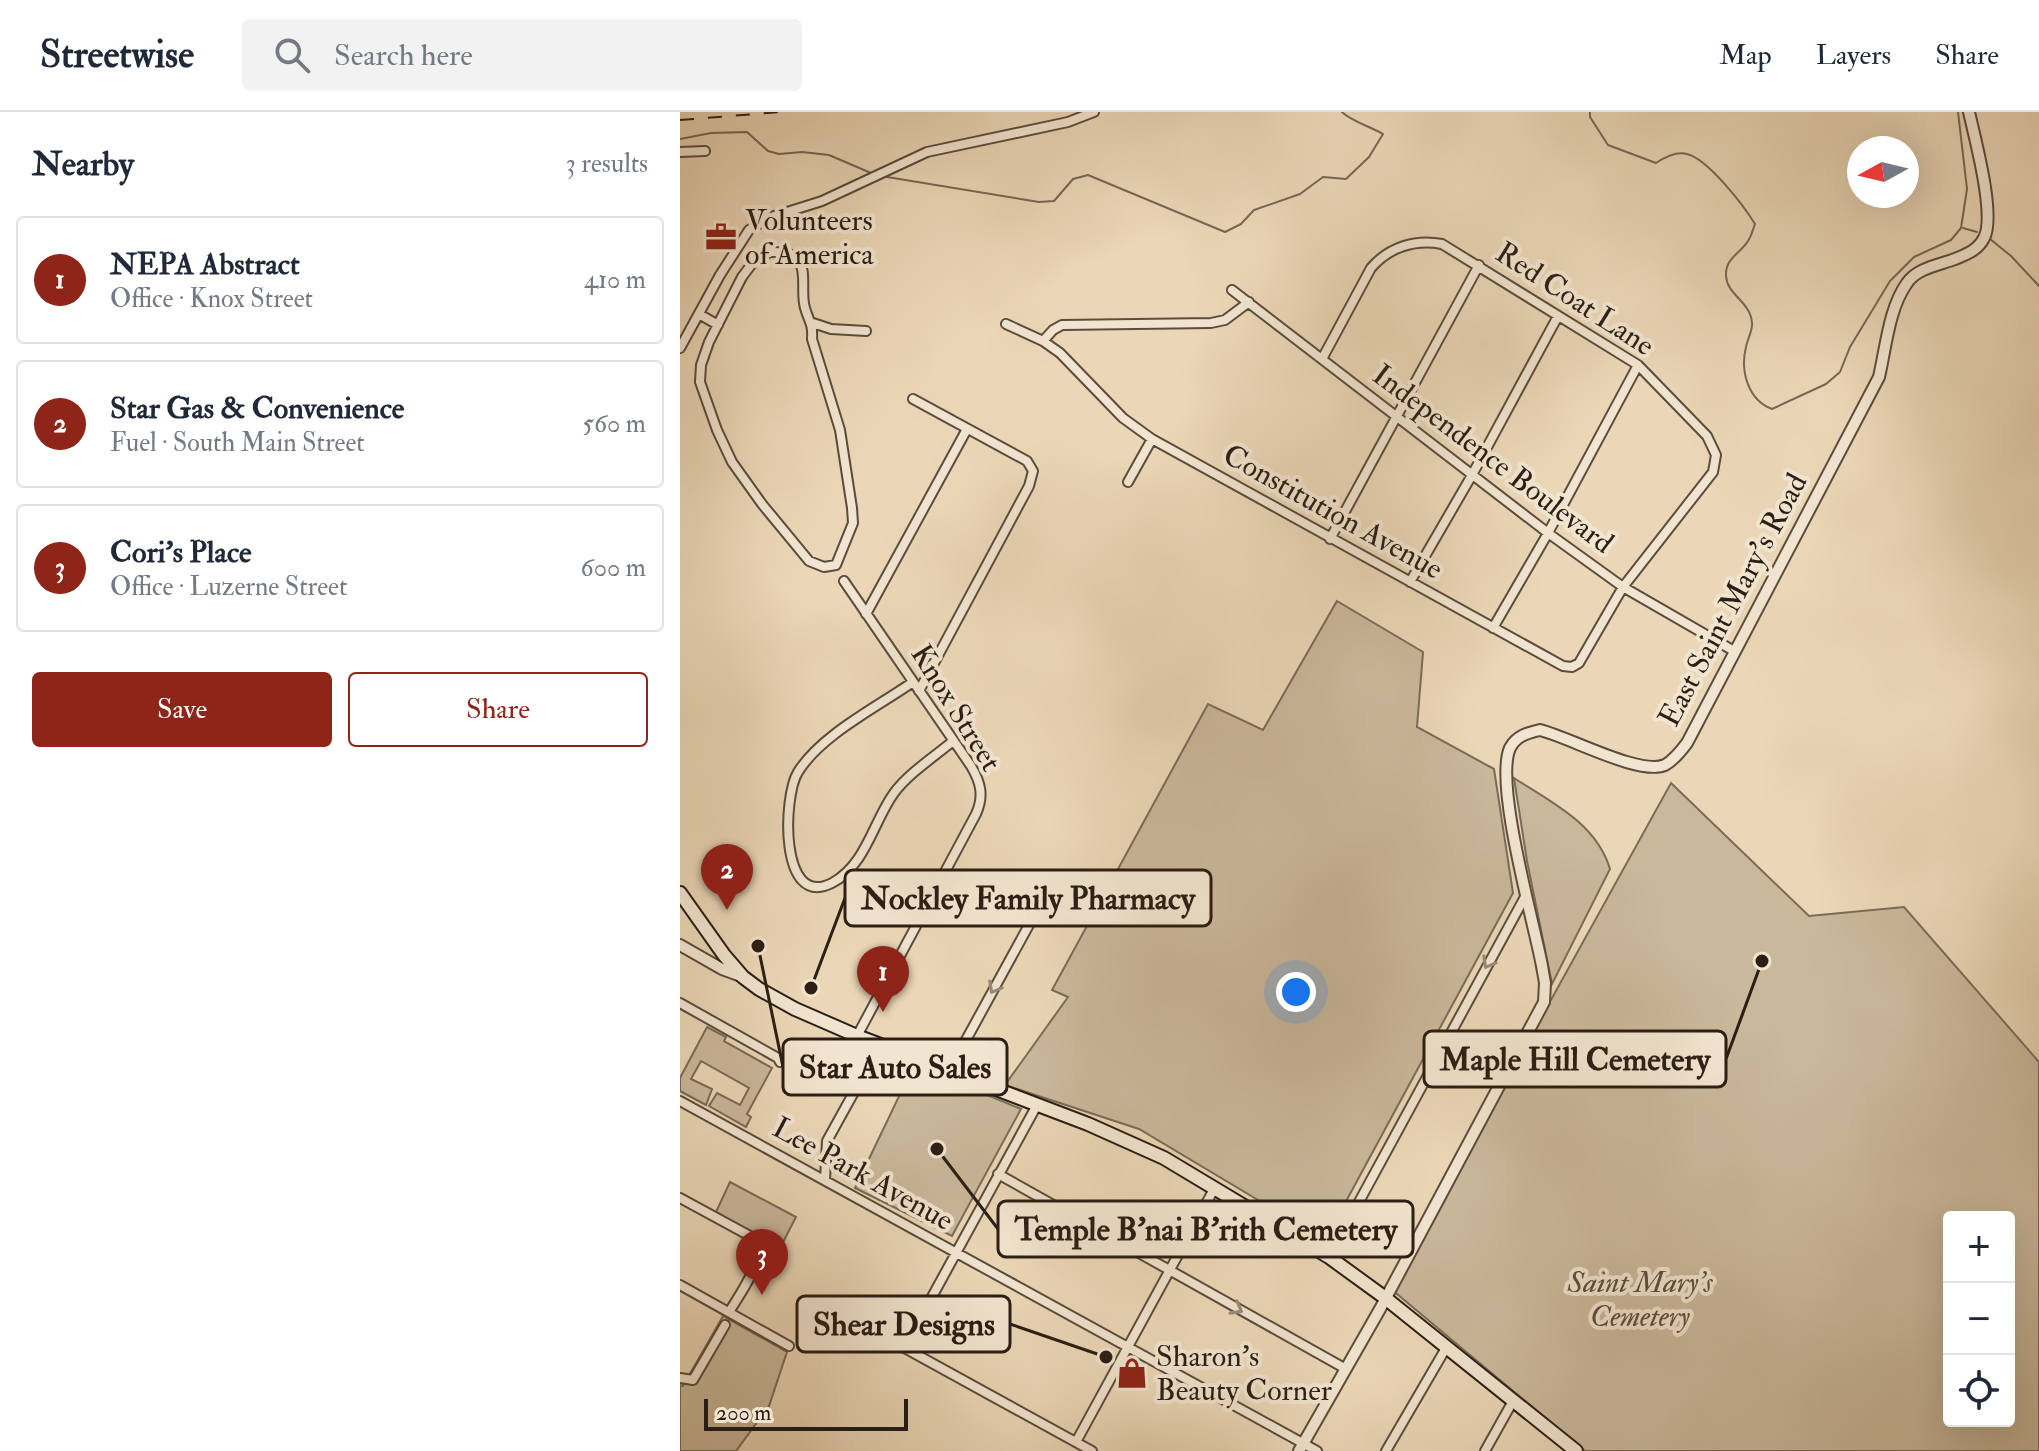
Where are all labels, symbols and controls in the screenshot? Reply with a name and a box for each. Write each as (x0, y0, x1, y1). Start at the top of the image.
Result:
search box (242, 19, 802, 91)
text: Streetwise (40, 31, 194, 79)
icon: search (270, 33, 314, 77)
text: Search here (334, 37, 473, 74)
text: Map (1719, 38, 1772, 73)
text: Layers (1816, 38, 1891, 73)
text: Share (1935, 38, 1999, 73)
north arrow (1847, 136, 1919, 208)
text: Nearby (32, 143, 134, 186)
text: 3 results (566, 148, 648, 180)
place label: Volunteers of America (745, 202, 874, 273)
office icon: Volunteers of America (704, 220, 738, 254)
street label: Red Coat Lane (1489, 234, 1661, 364)
text: NEPA Abstract (110, 246, 300, 283)
text: 1 (55, 264, 65, 296)
text: 410 m (584, 264, 646, 296)
text: Office · Knox Street (110, 283, 313, 315)
street label: Independence Boulevard (1365, 356, 1621, 562)
text: Star Gas & Convenience (110, 390, 404, 427)
text: 2 (53, 408, 67, 440)
text: 560 m (583, 408, 646, 440)
text: Fuel · South Main Street (110, 427, 365, 459)
street label: Constitution Avenue (1217, 436, 1449, 588)
street label: East Saint Mary's Road (1651, 467, 1815, 733)
text: Cori's Place (110, 534, 252, 571)
text: 3 (55, 552, 65, 584)
text: 600 m (581, 552, 646, 584)
text: Office · Luzerne Street (110, 571, 347, 603)
street label: Knox Street (903, 638, 1010, 778)
button: Save (32, 672, 332, 747)
button: Share (348, 672, 648, 747)
pin: 2 (701, 844, 753, 910)
callout: Nockley Family Pharmacy (845, 870, 1211, 926)
text: Nockley Family Pharmacy (860, 879, 1196, 919)
pin: 1 (857, 946, 909, 1012)
one-way arrow (1483, 955, 1498, 969)
your location (1276, 972, 1316, 1012)
one-way arrow (989, 980, 1004, 995)
callout: Maple Hill Cemetery (1424, 1031, 1726, 1087)
callout: Star Auto Sales (783, 1039, 1007, 1095)
text: Maple Hill Cemetery (1439, 1040, 1711, 1080)
text: Star Auto Sales (799, 1048, 991, 1088)
street label: Lee Park Avenue (766, 1109, 960, 1239)
callout: Temple B'nai B'rith Cemetery (998, 1201, 1413, 1257)
text: Temple B'nai B'rith Cemetery (1014, 1210, 1398, 1250)
map controls (1943, 1211, 2015, 1427)
button: + (1943, 1211, 2015, 1283)
pin: 3 (736, 1229, 788, 1295)
park label: Saint Mary's Cemetery (1566, 1264, 1713, 1335)
button: − (1943, 1283, 2015, 1355)
callout: Shear Designs (797, 1296, 1010, 1352)
one-way arrow (1228, 1299, 1243, 1315)
text: Shear Designs (813, 1305, 995, 1345)
place label: Sharon's Beauty Corner (1156, 1338, 1332, 1409)
button: locate (1943, 1355, 2015, 1427)
shop icon: Sharon's Beauty Corner (1115, 1356, 1149, 1390)
scale bar (704, 1395, 908, 1431)
text: 200 m (716, 1399, 771, 1427)

